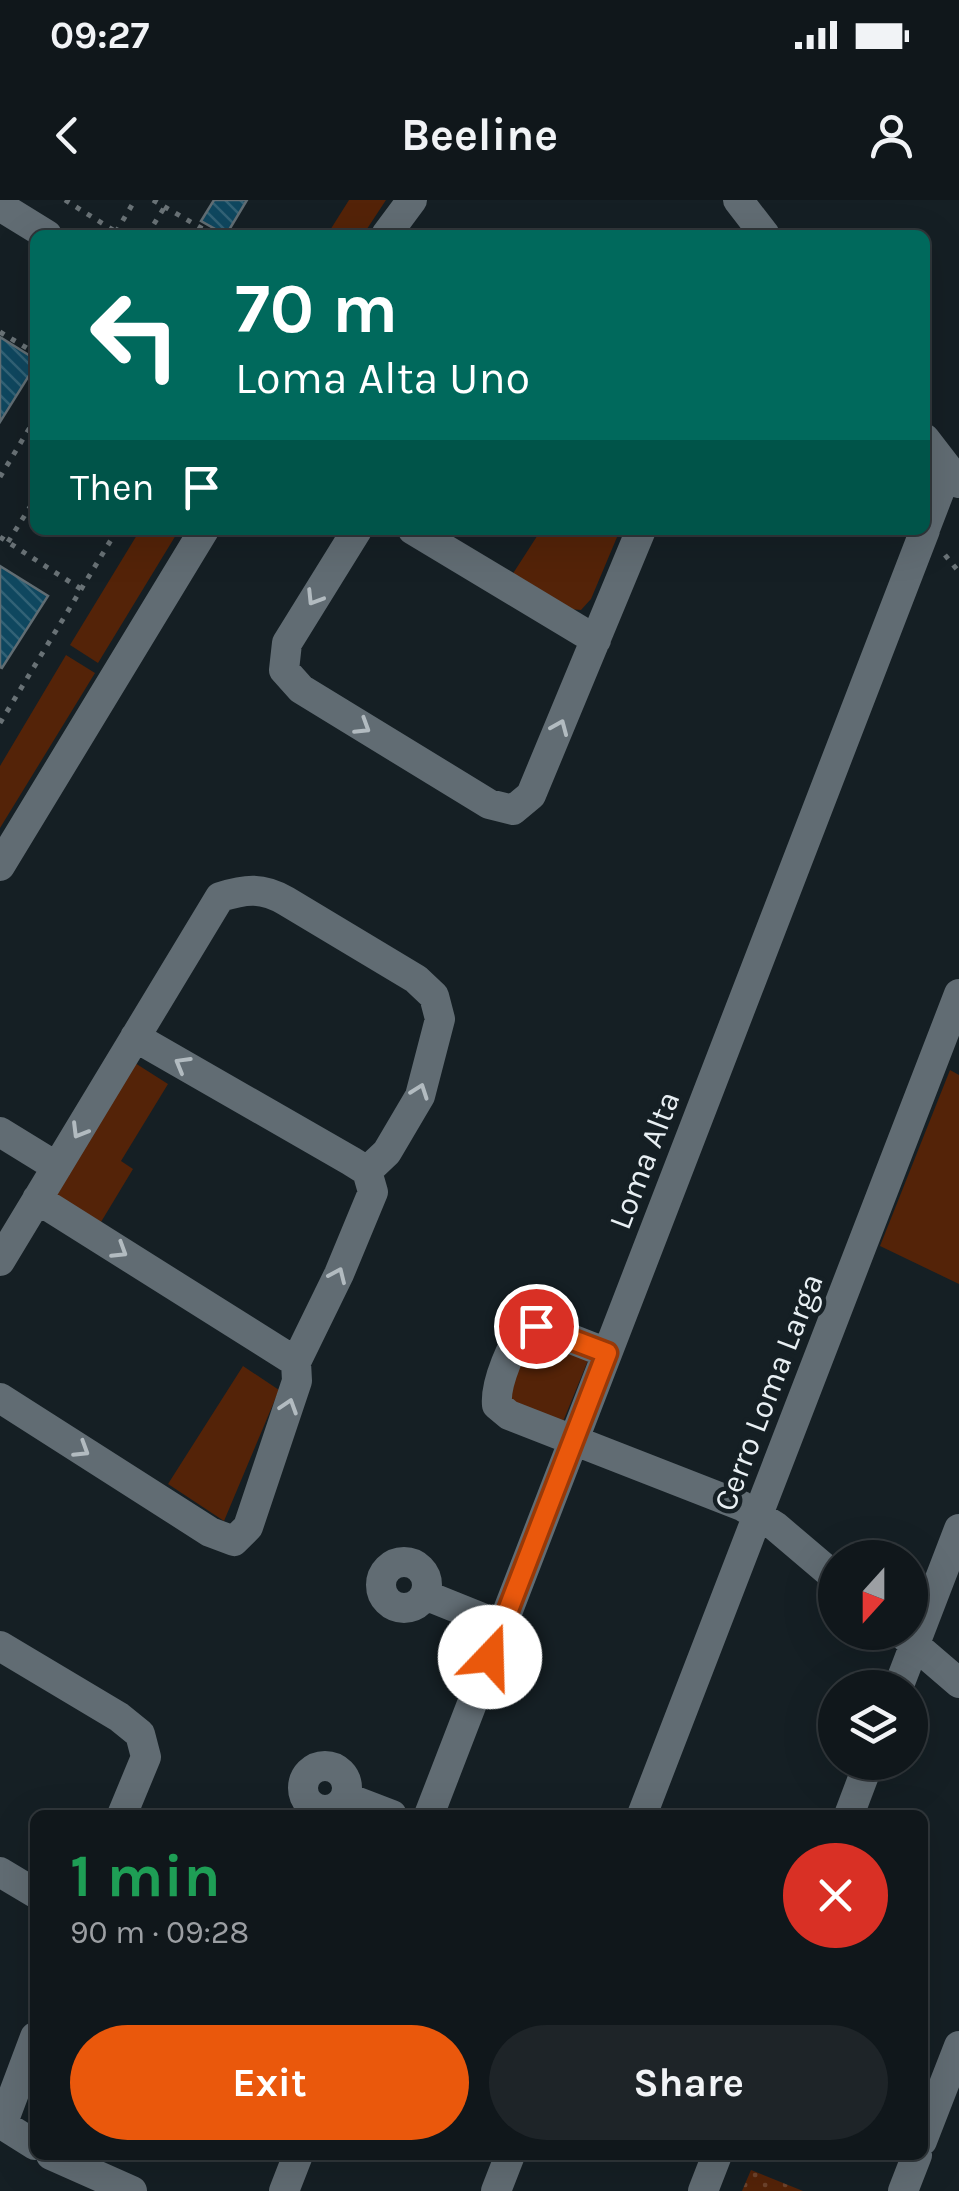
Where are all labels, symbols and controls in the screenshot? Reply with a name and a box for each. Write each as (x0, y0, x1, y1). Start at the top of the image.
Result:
text: 09:27 (50, 13, 149, 58)
icon: back (40, 108, 95, 163)
icon: person (864, 108, 919, 163)
text: Beeline (401, 109, 558, 161)
text: 70 m (235, 268, 398, 350)
icon: left (70, 270, 200, 400)
text: Loma Alta Uno (235, 352, 530, 404)
icon: arrive (174, 460, 229, 515)
text: Then (70, 465, 154, 510)
one-way arrow (308, 587, 327, 605)
one-way arrow (352, 714, 370, 733)
one-way arrow (548, 719, 568, 737)
one-way arrow (175, 1057, 193, 1077)
one-way arrow (408, 1083, 429, 1100)
street label: Loma Alta (601, 1086, 688, 1234)
one-way arrow (72, 1120, 91, 1138)
one-way arrow (109, 1239, 127, 1258)
one-way arrow (326, 1267, 346, 1285)
street label: Cerro Loma Larga (706, 1268, 831, 1516)
pin (494, 1284, 579, 1369)
icon: arrive (509, 1299, 564, 1354)
one-way arrow (278, 1398, 298, 1415)
one-way arrow (71, 1438, 89, 1457)
north arrow (818, 1540, 928, 1650)
map controls (818, 1540, 928, 1780)
position arrow (438, 1605, 542, 1709)
button: layers (818, 1670, 928, 1780)
text: 1 min (70, 1841, 221, 1911)
button: close (783, 1843, 888, 1948)
text: 90 m · 09:28 (70, 1914, 249, 1951)
button: Exit (70, 2025, 469, 2140)
button: Share (489, 2025, 888, 2140)

